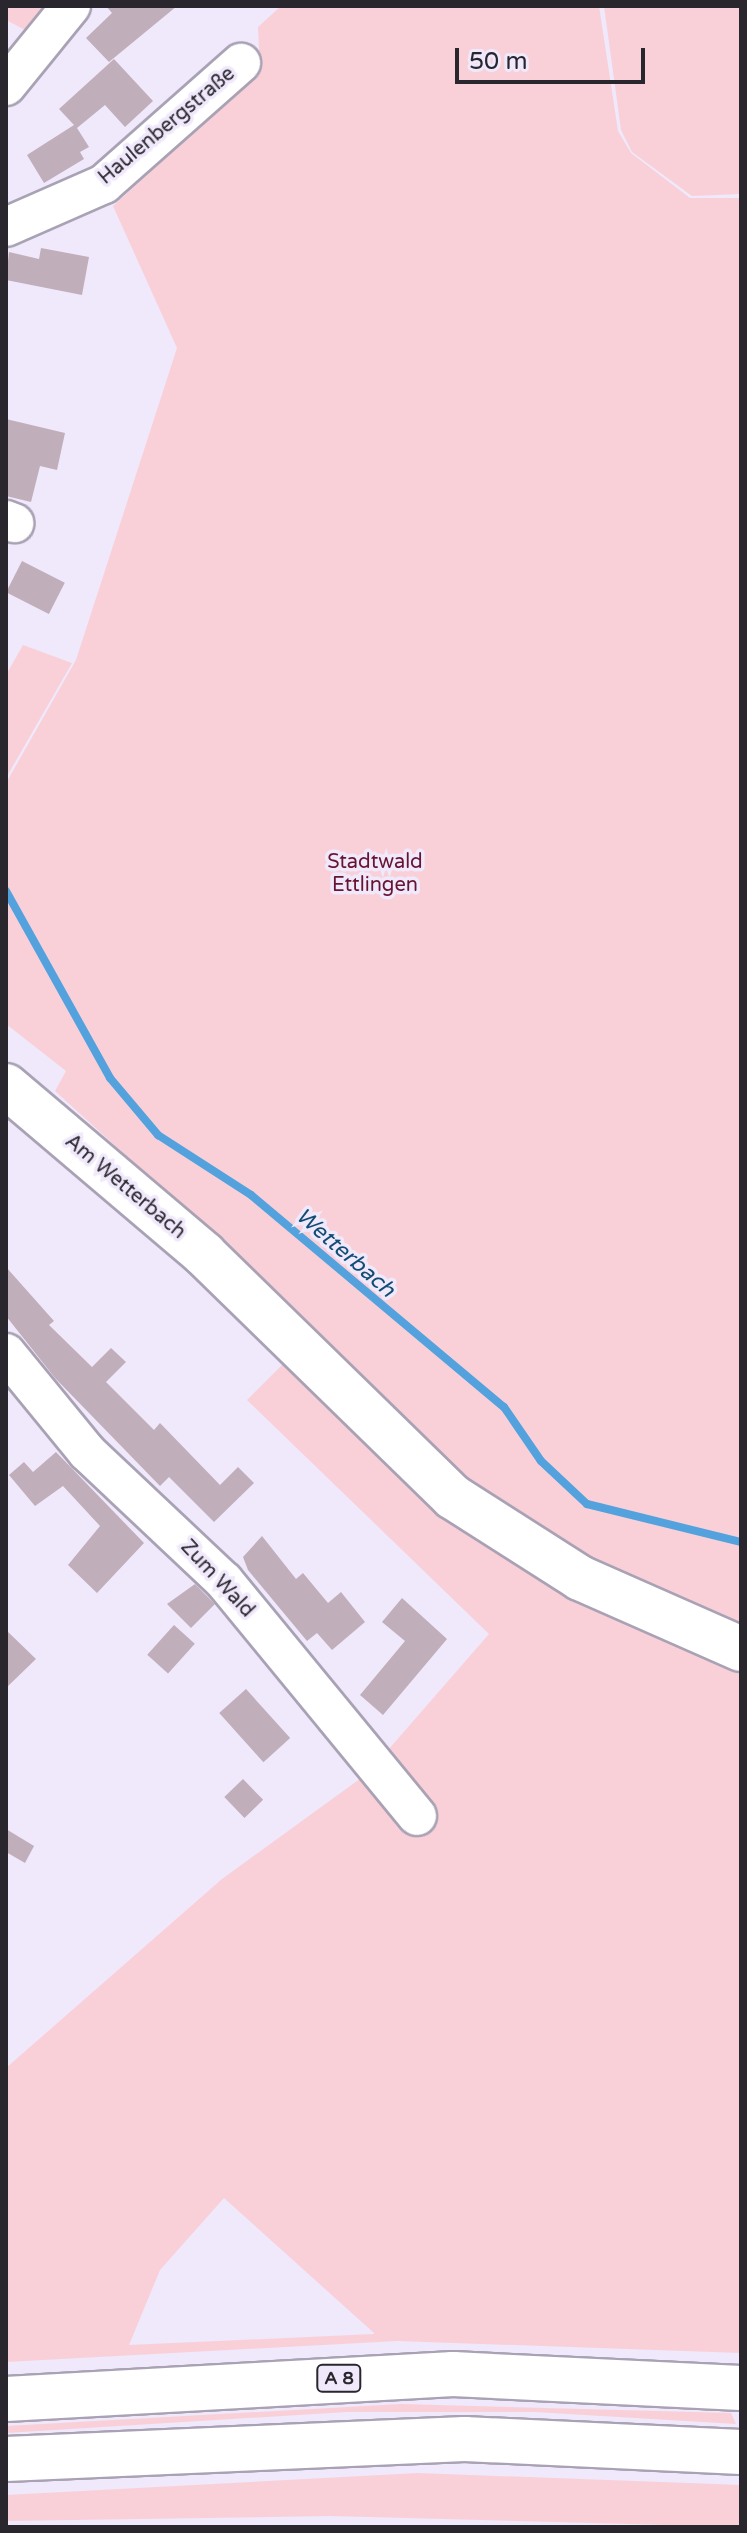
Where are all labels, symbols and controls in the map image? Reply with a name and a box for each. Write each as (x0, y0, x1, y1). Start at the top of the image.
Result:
scale bar (459, 32, 649, 82)
text: 50 m (469, 47, 527, 76)
street label: Haulenbergstraße (94, 62, 240, 190)
park label: Stadtwald Ettlingen (327, 850, 423, 897)
street label: Am Wetterbach (60, 1130, 190, 1244)
water label: Wetterbach (290, 1203, 400, 1303)
street label: Zum Wald (175, 1535, 259, 1623)
road number: A 8 (315, 2364, 363, 2392)

